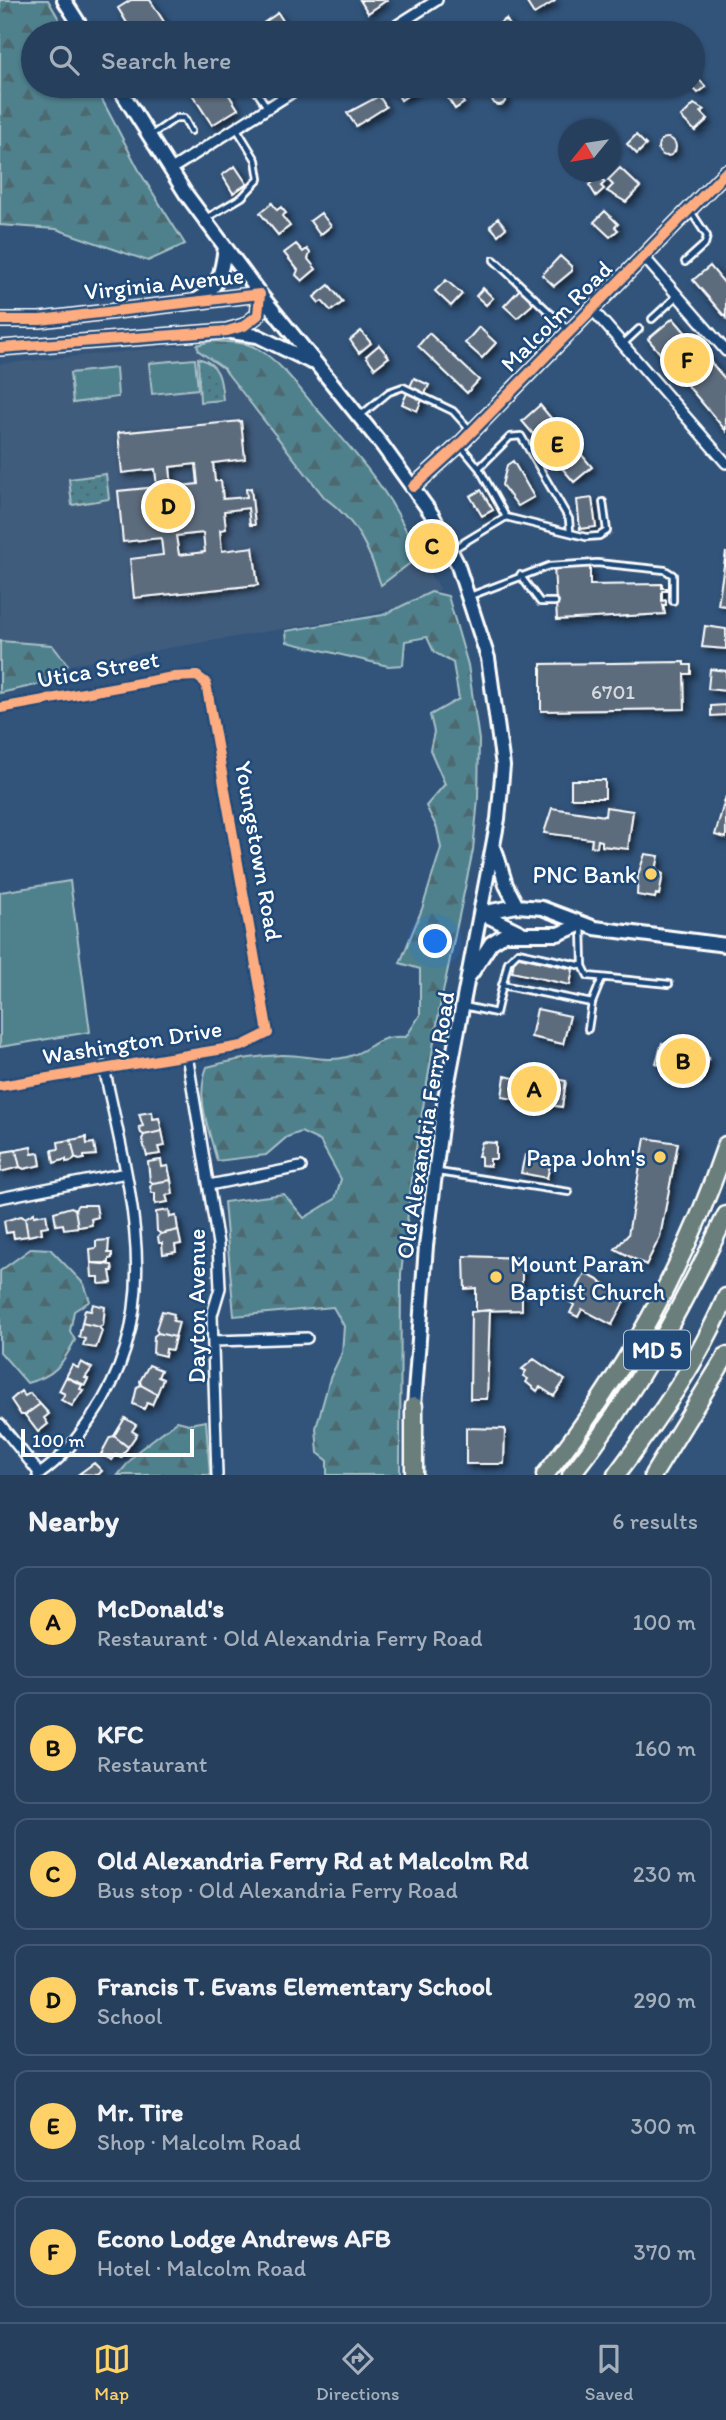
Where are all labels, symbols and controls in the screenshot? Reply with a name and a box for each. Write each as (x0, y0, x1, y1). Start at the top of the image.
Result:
search box (21, 21, 705, 98)
icon: search (45, 41, 83, 79)
text: Search here (101, 44, 231, 76)
north arrow (558, 119, 621, 182)
street label: Malcolm Road (494, 254, 618, 378)
street label: Virginia Avenue (82, 260, 246, 306)
pin: F (664, 334, 710, 386)
pin: E (534, 418, 580, 470)
pin: D (145, 480, 191, 532)
pin: C (409, 520, 455, 572)
street label: Utica Street (35, 644, 161, 694)
house number: 6701 (591, 679, 635, 704)
street label: Youngstown Road (229, 759, 289, 943)
place label: PNC Bank (532, 860, 637, 889)
marker: PNC Bank (643, 866, 659, 882)
your location (418, 924, 452, 958)
street label: Old Alexandria Ferry Road (390, 989, 460, 1261)
street label: Washington Drive (40, 1013, 224, 1071)
pin: B (660, 1035, 706, 1087)
pin: A (511, 1063, 557, 1115)
place label: Papa John's (526, 1143, 646, 1172)
marker: Papa John's (652, 1149, 668, 1165)
street label: Dayton Avenue (182, 1229, 211, 1383)
place label: Mount Paran Baptist Church (510, 1249, 665, 1306)
marker: Mount Paran Baptist Church (488, 1269, 504, 1285)
road number: MD 5 (624, 1330, 690, 1370)
scale bar (21, 1426, 194, 1458)
text: 100 m (32, 1429, 84, 1452)
text: Nearby (28, 1502, 119, 1539)
text: 6 results (612, 1507, 698, 1535)
text: McDonald's (97, 1592, 224, 1624)
text: A (46, 1608, 60, 1636)
text: 100 m (632, 1608, 696, 1636)
text: Restaurant · Old Alexandria Ferry Road (97, 1624, 482, 1652)
text: KFC (97, 1718, 144, 1750)
text: B (46, 1734, 60, 1762)
text: 160 m (634, 1734, 696, 1762)
text: Restaurant (97, 1750, 207, 1778)
text: Old Alexandria Ferry Rd at Malcolm Rd (97, 1844, 528, 1876)
text: C (46, 1860, 60, 1888)
text: 230 m (633, 1860, 696, 1888)
text: Bus stop · Old Alexandria Ferry Road (97, 1876, 458, 1904)
text: Francis T. Evans Elementary School (97, 1970, 492, 2002)
text: D (45, 1986, 61, 2014)
text: 290 m (633, 1986, 696, 2014)
text: School (97, 2002, 162, 2030)
text: Mr. Tire (97, 2096, 183, 2128)
text: E (47, 2112, 59, 2140)
text: 300 m (631, 2112, 696, 2140)
text: Shop · Malcolm Road (97, 2128, 301, 2156)
text: Econo Lodge Andrews AFB (97, 2222, 391, 2254)
text: F (47, 2238, 59, 2266)
text: 370 m (633, 2238, 696, 2266)
text: Hotel · Malcolm Road (97, 2254, 306, 2282)
tab: Map (93, 2340, 131, 2405)
tab: Directions (316, 2340, 400, 2405)
tab: Saved (585, 2340, 633, 2405)

